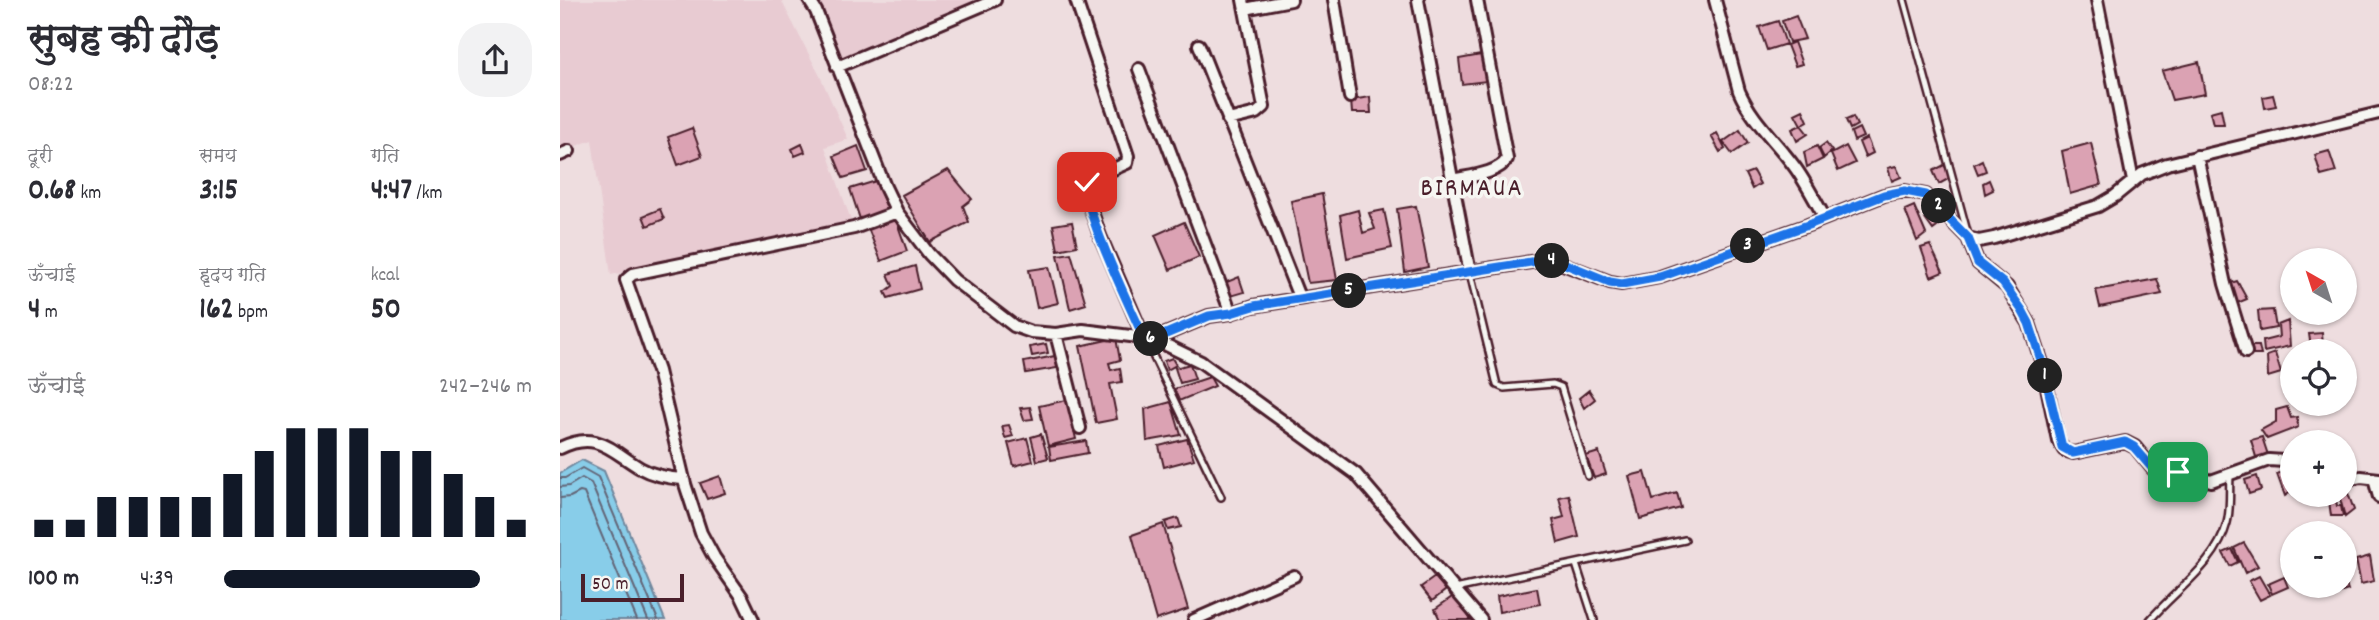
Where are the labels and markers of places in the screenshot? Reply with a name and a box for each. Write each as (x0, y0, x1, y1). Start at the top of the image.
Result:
pin (1057, 152, 1117, 212)
pin: 2 (1922, 188, 1956, 224)
pin: 3 (1730, 229, 1766, 264)
pin: 4 (1534, 244, 1570, 278)
pin: 5 (1332, 274, 1366, 308)
pin: 6 (1134, 322, 1168, 356)
pin: 1 (2028, 358, 2062, 394)
pin (2148, 442, 2208, 502)

